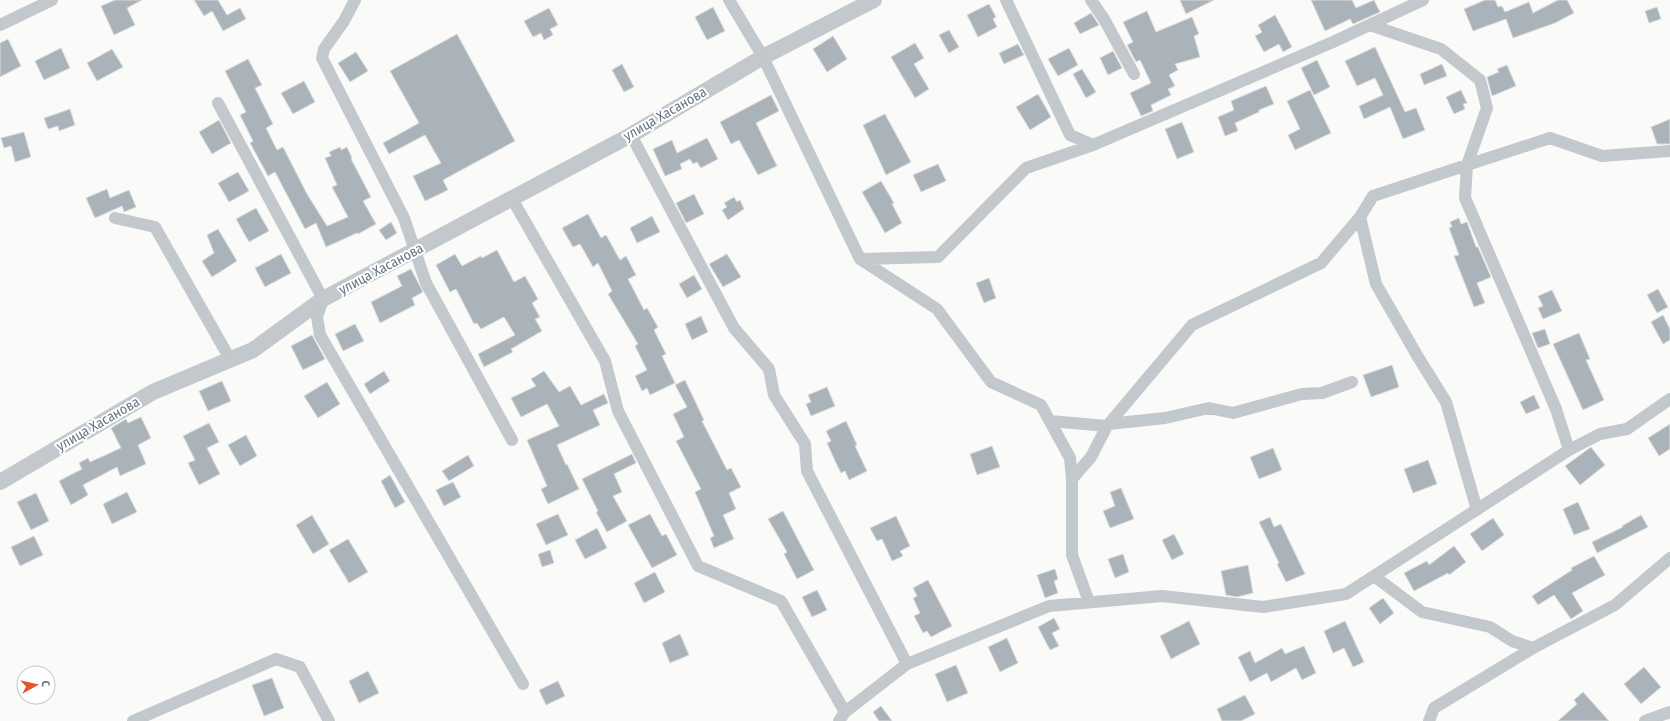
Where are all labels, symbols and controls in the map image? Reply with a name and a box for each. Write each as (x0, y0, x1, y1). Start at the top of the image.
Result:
street label: улица Хасанова (620, 83, 710, 145)
street label: улица Хасанова (336, 240, 426, 298)
street label: улица Хасанова (53, 393, 143, 455)
north arrow (16, 665, 56, 705)
text: С (39, 680, 52, 688)

